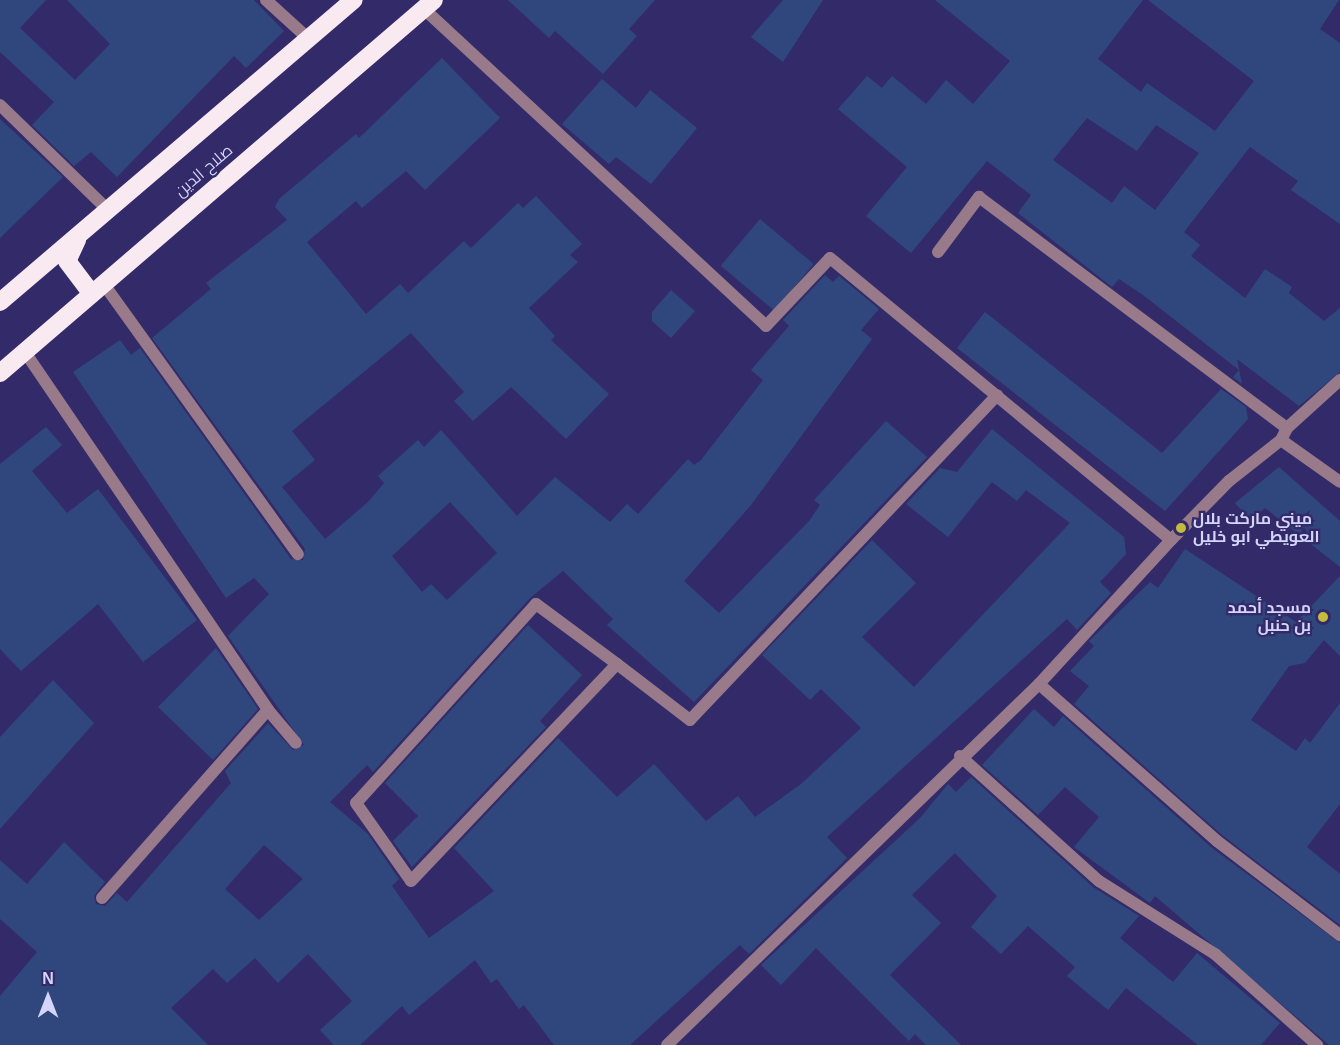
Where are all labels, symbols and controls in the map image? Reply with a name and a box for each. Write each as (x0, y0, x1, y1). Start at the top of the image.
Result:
street label: صلاح الدين (171, 141, 237, 201)
place label: ميني ماركت بلال العويطي ابو خليل (1193, 509, 1319, 547)
marker: ميني ماركت بلال العويطي ابو خليل (1174, 521, 1188, 535)
place label: مسجد أحمد بن حنبل (1228, 598, 1311, 636)
marker: مسجد أحمد بن حنبل (1316, 610, 1330, 624)
north arrow (18, 967, 78, 1027)
text: N (42, 970, 54, 987)

